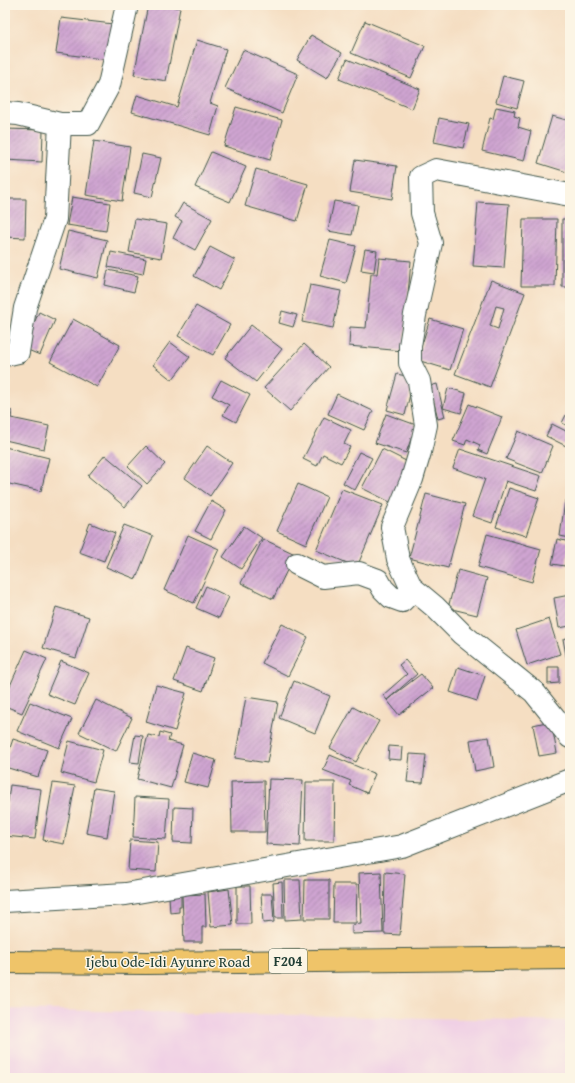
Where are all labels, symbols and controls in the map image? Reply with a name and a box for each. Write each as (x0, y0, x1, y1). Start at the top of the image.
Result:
road number: F204 (269, 949, 307, 973)
street label: Ijebu Ode-Idi Ayunre Road (86, 951, 250, 972)

